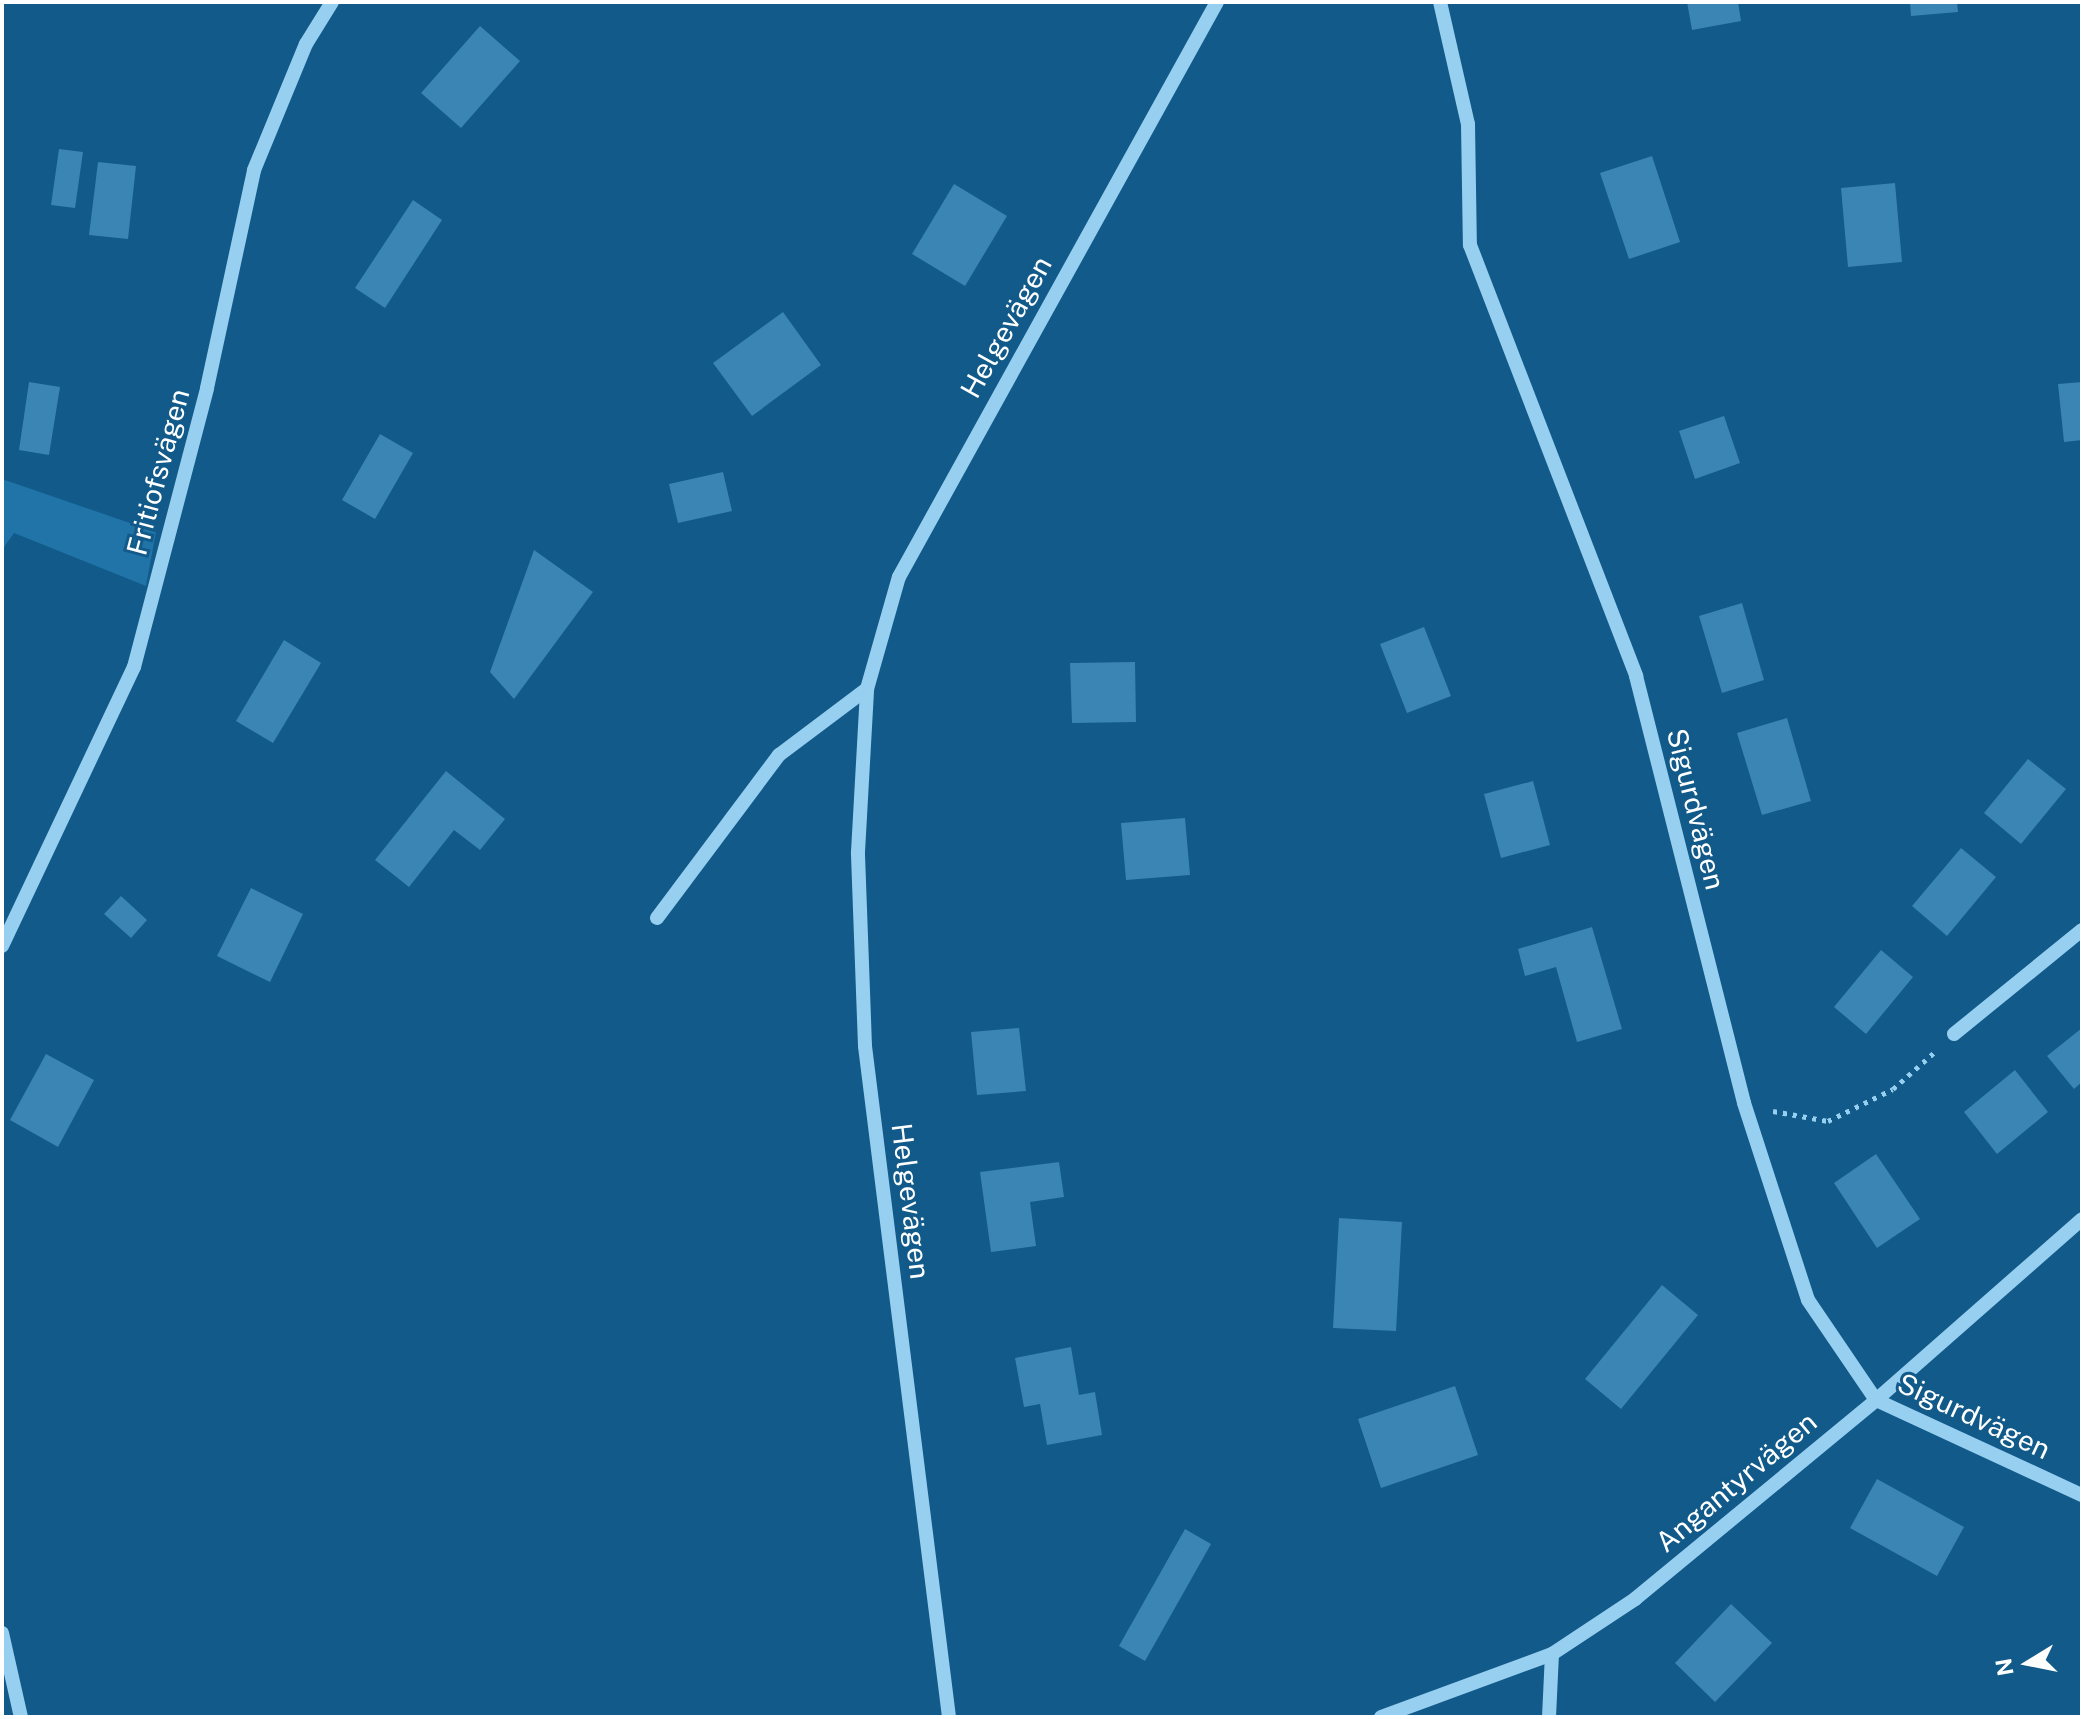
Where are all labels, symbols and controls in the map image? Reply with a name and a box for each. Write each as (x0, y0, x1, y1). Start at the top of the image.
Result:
street label: Helgevägen (953, 250, 1059, 404)
street label: Fritiofsvägen (120, 385, 196, 559)
street label: Sigurdvägen (1660, 725, 1732, 893)
street label: Helgevägen (885, 1121, 937, 1281)
street label: Sigurdvägen (1892, 1366, 2056, 1466)
street label: Angantyrvägen (1649, 1405, 1823, 1559)
north arrow (1988, 1623, 2068, 1703)
text: N (1990, 1656, 2019, 1678)

